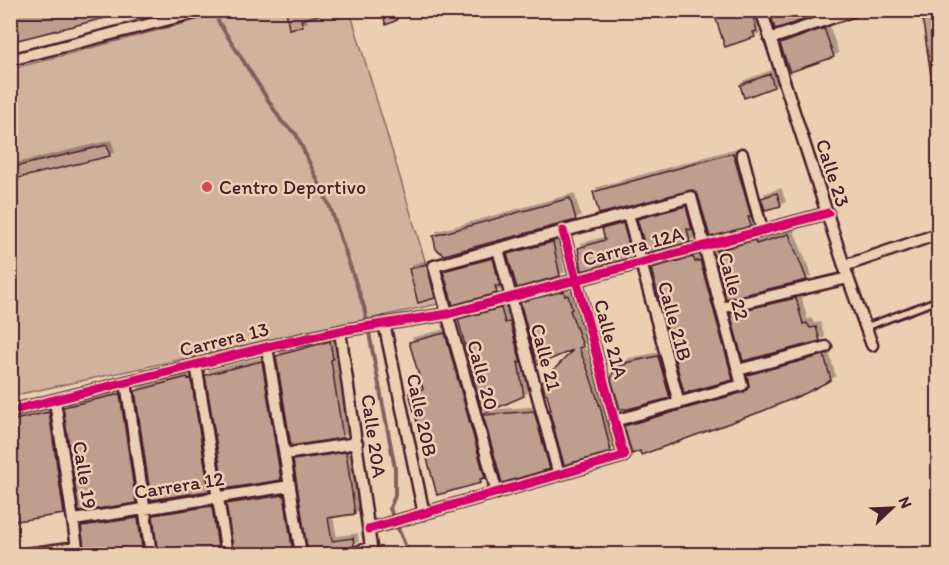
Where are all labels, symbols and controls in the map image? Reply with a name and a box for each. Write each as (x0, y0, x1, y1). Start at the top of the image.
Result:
street label: Calle 23 (811, 136, 855, 210)
place label: Centro Deportivo (219, 175, 366, 199)
marker: Centro Deportivo (200, 180, 214, 194)
street label: Carrera 12A (580, 221, 686, 271)
street label: Calle 22 (713, 249, 755, 323)
street label: Calle 21B (653, 279, 697, 363)
street label: Calle 21A (589, 297, 633, 382)
street label: Carrera 13 (177, 316, 271, 362)
street label: Calle 21 (526, 321, 566, 393)
street label: Calle 20 (462, 337, 504, 413)
street label: Calle 20B (401, 371, 443, 459)
street label: Calle 20A (356, 393, 392, 480)
street label: Calle 19 (68, 439, 102, 511)
street label: Carrera 12 (132, 466, 226, 504)
north arrow (862, 478, 922, 538)
text: N (894, 494, 916, 511)

